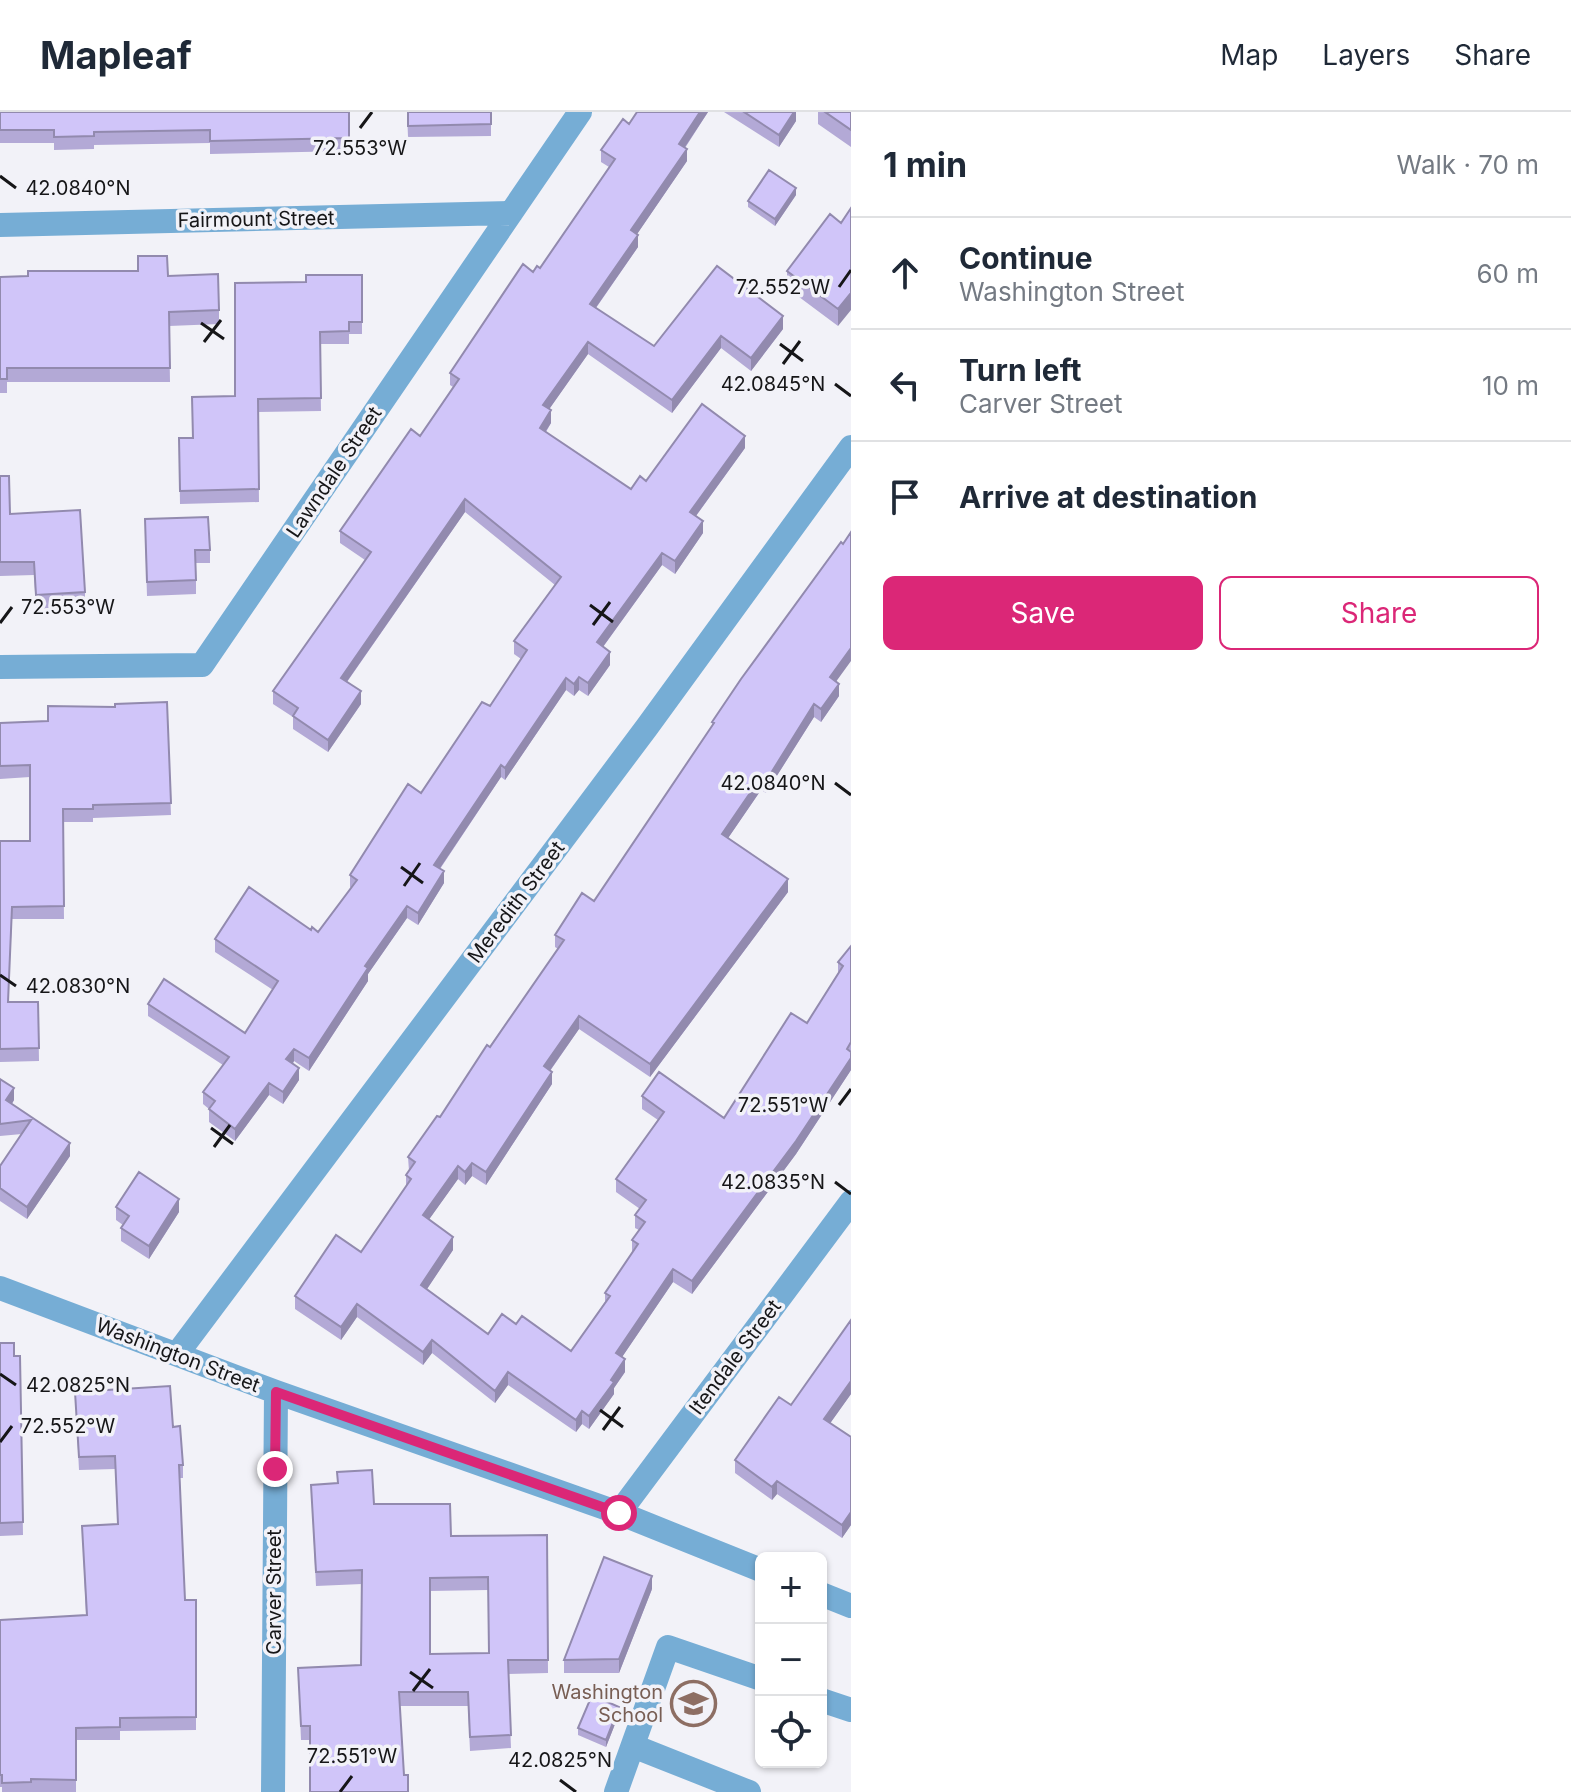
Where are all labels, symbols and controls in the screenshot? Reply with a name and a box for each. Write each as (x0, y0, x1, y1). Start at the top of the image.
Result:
text: Mapleaf (40, 32, 192, 78)
text: Map (1220, 38, 1278, 72)
text: Layers (1322, 38, 1410, 72)
text: Share (1454, 38, 1531, 72)
text: 72.553°W (313, 136, 407, 160)
text: 1 min (883, 144, 967, 185)
text: Walk · 70 m (1397, 149, 1539, 180)
text: 42.0840°N (25, 176, 131, 200)
street label: Fairmount Street (177, 206, 335, 232)
text: Continue (959, 240, 1093, 276)
icon: ahead (883, 251, 927, 295)
text: 60 m (1476, 258, 1539, 289)
text: 72.552°W (736, 275, 830, 299)
text: Washington Street (959, 276, 1184, 307)
text: Turn left (959, 352, 1081, 388)
icon: left (883, 363, 927, 407)
text: 10 m (1482, 370, 1539, 401)
text: 42.0845°N (721, 372, 825, 396)
text: Carver Street (959, 388, 1123, 419)
street label: Lawndale Street (281, 402, 387, 542)
icon: arrive (883, 475, 927, 519)
text: Arrive at destination (959, 479, 1257, 515)
button: Save (883, 576, 1203, 650)
button: Share (1219, 576, 1539, 650)
text: 72.553°W (21, 595, 115, 619)
text: 42.0840°N (720, 771, 826, 795)
street label: Meredith Street (462, 836, 570, 968)
text: 42.0830°N (26, 974, 130, 998)
text: 72.551°W (738, 1093, 828, 1117)
text: 42.0835°N (721, 1170, 825, 1194)
street label: Itendale Street (684, 1294, 786, 1419)
street label: Washington Street (93, 1313, 264, 1397)
text: 42.0825°N (26, 1373, 130, 1397)
text: 72.552°W (21, 1414, 115, 1438)
route end (257, 1451, 293, 1487)
route start (601, 1495, 637, 1531)
street label: Carver Street (262, 1529, 286, 1655)
map controls (755, 1552, 827, 1768)
button: + (755, 1552, 827, 1624)
button: − (755, 1624, 827, 1696)
school or university icon: Washington School (670, 1679, 718, 1727)
place label: Washington School (552, 1680, 663, 1727)
button: locate (755, 1696, 827, 1768)
text: 72.551°W (307, 1744, 397, 1768)
text: 42.0825°N (508, 1748, 612, 1772)

